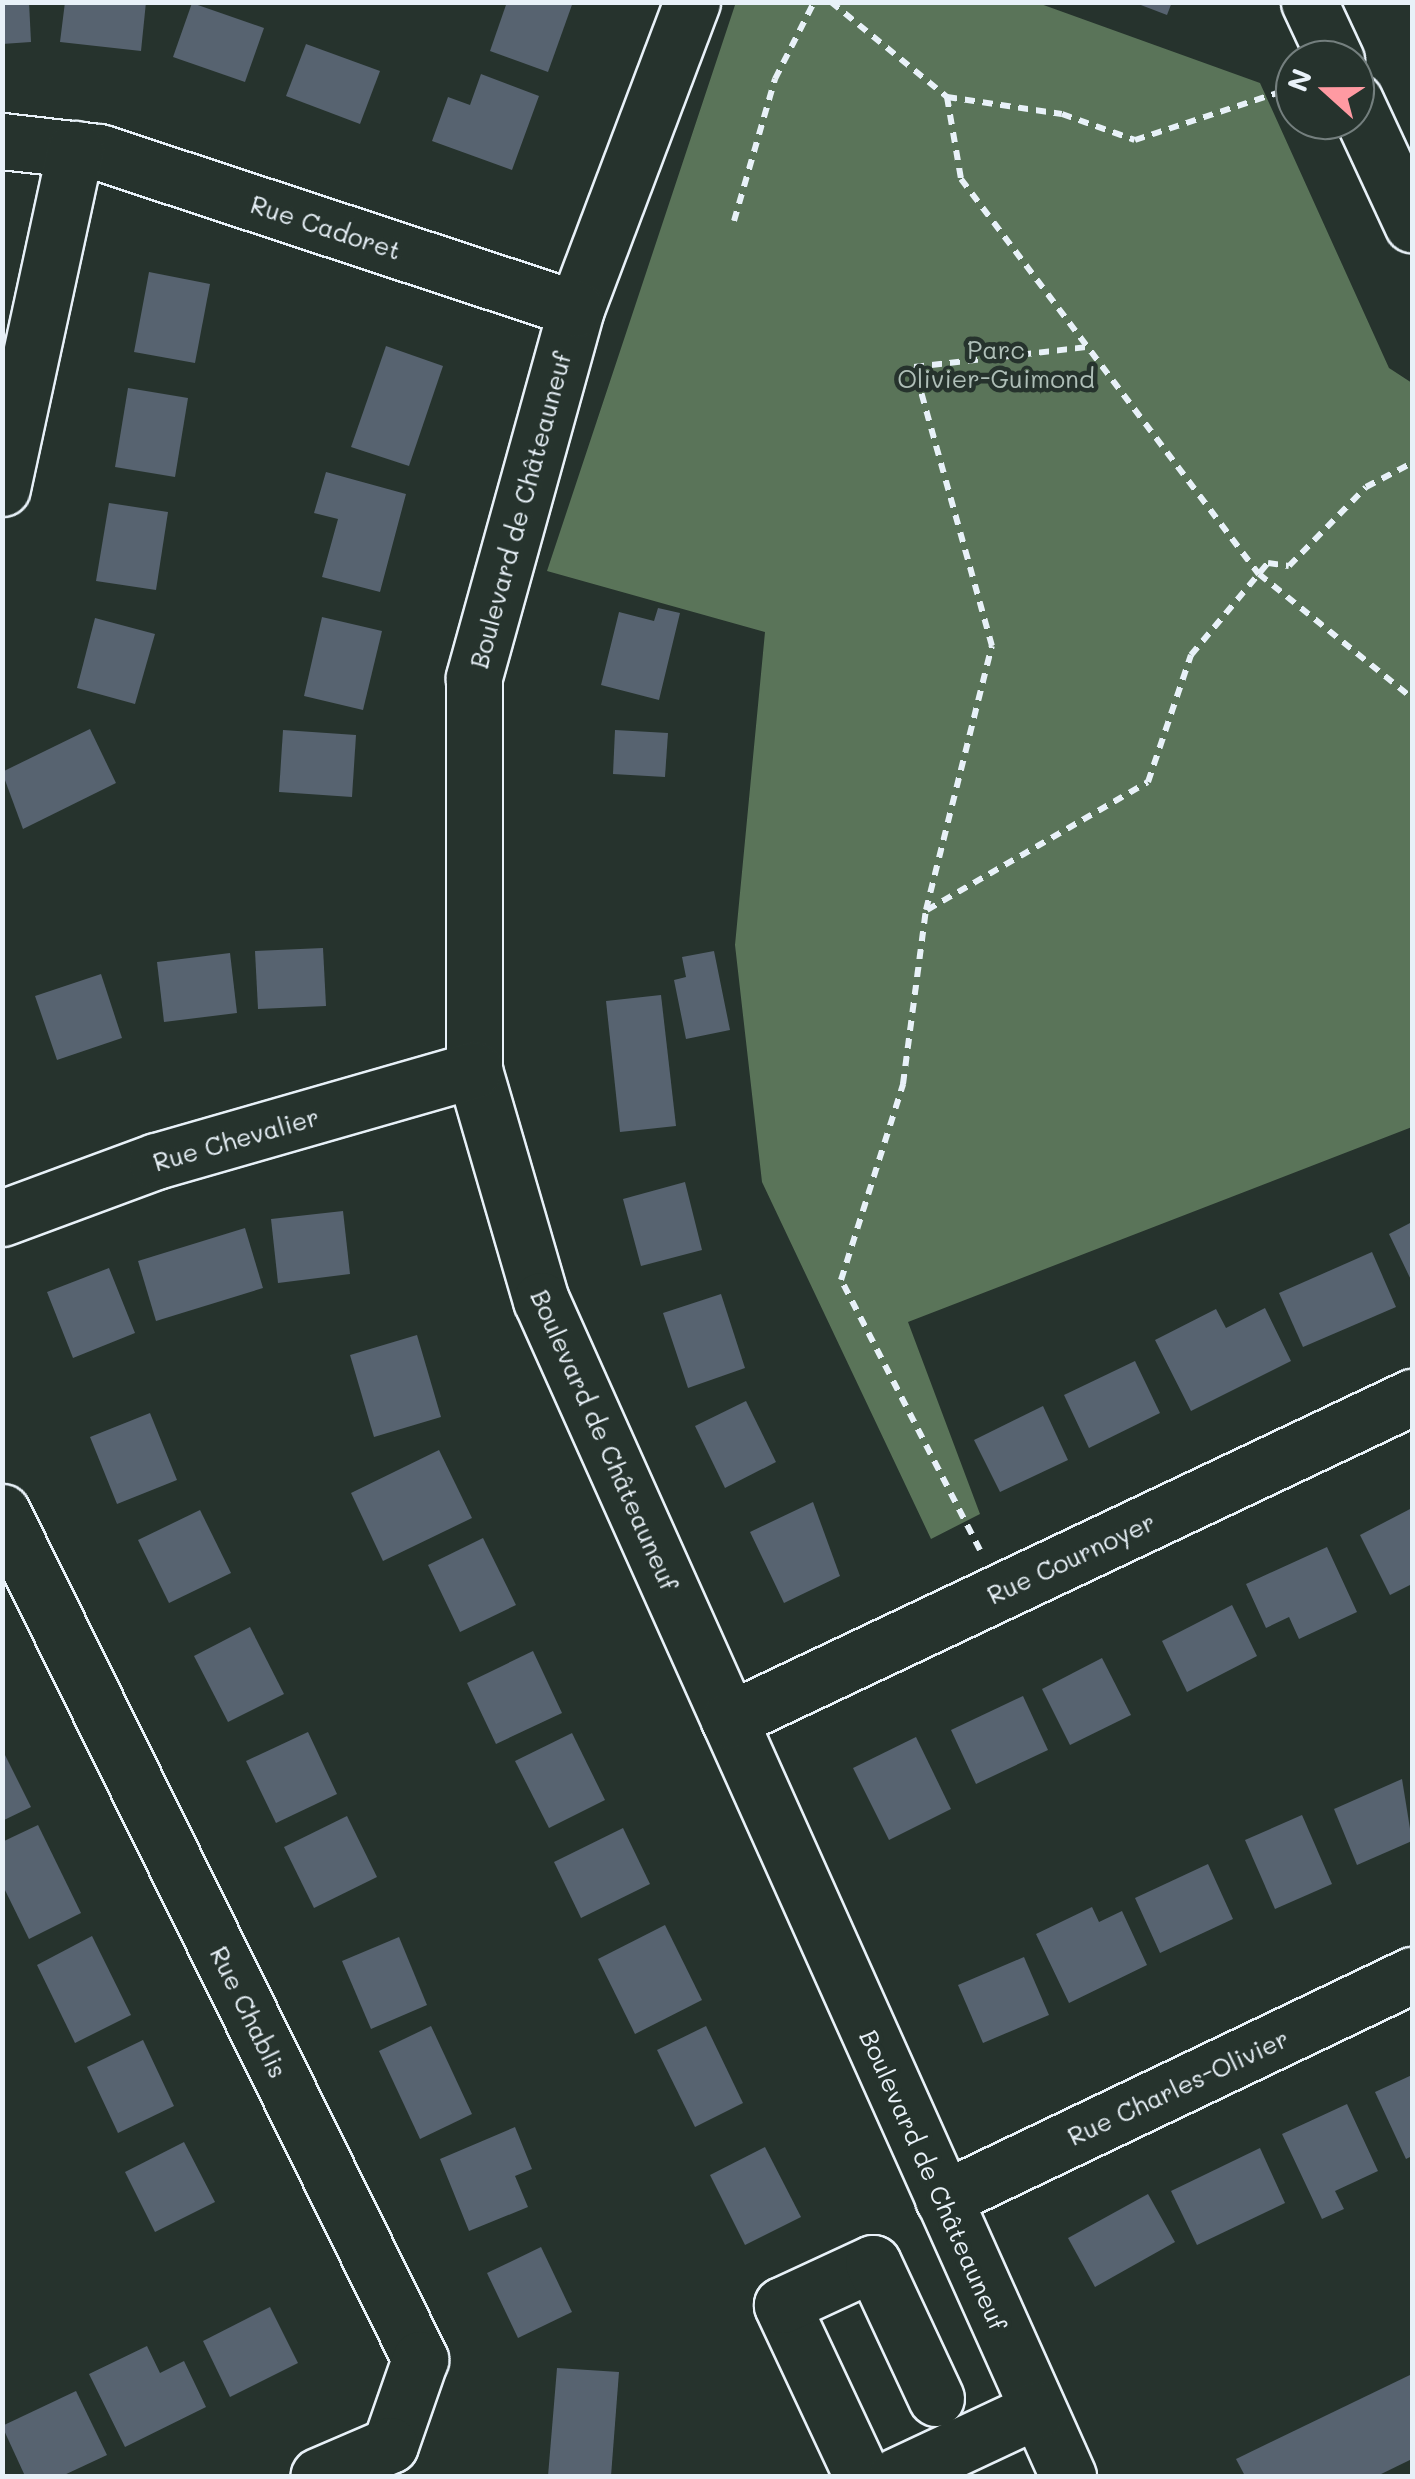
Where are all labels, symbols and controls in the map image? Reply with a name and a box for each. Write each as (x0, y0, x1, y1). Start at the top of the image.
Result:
north arrow (1275, 40, 1375, 140)
text: N (1278, 64, 1319, 96)
street label: Rue Cadoret (247, 189, 405, 265)
park label: Parc Olivier-Guimond (897, 335, 1095, 394)
street label: Boulevard de Châteauneuf (463, 349, 577, 671)
street label: Rue Chevalier (150, 1101, 322, 1177)
street label: Boulevard de Châteauneuf (525, 1285, 685, 1595)
street label: Rue Cournoyer (982, 1506, 1160, 1610)
street label: Rue Chablis (204, 1941, 294, 2083)
street label: Rue Charles-Olivier (1063, 2023, 1293, 2151)
street label: Boulevard de Châteauneuf (854, 2025, 1014, 2335)

